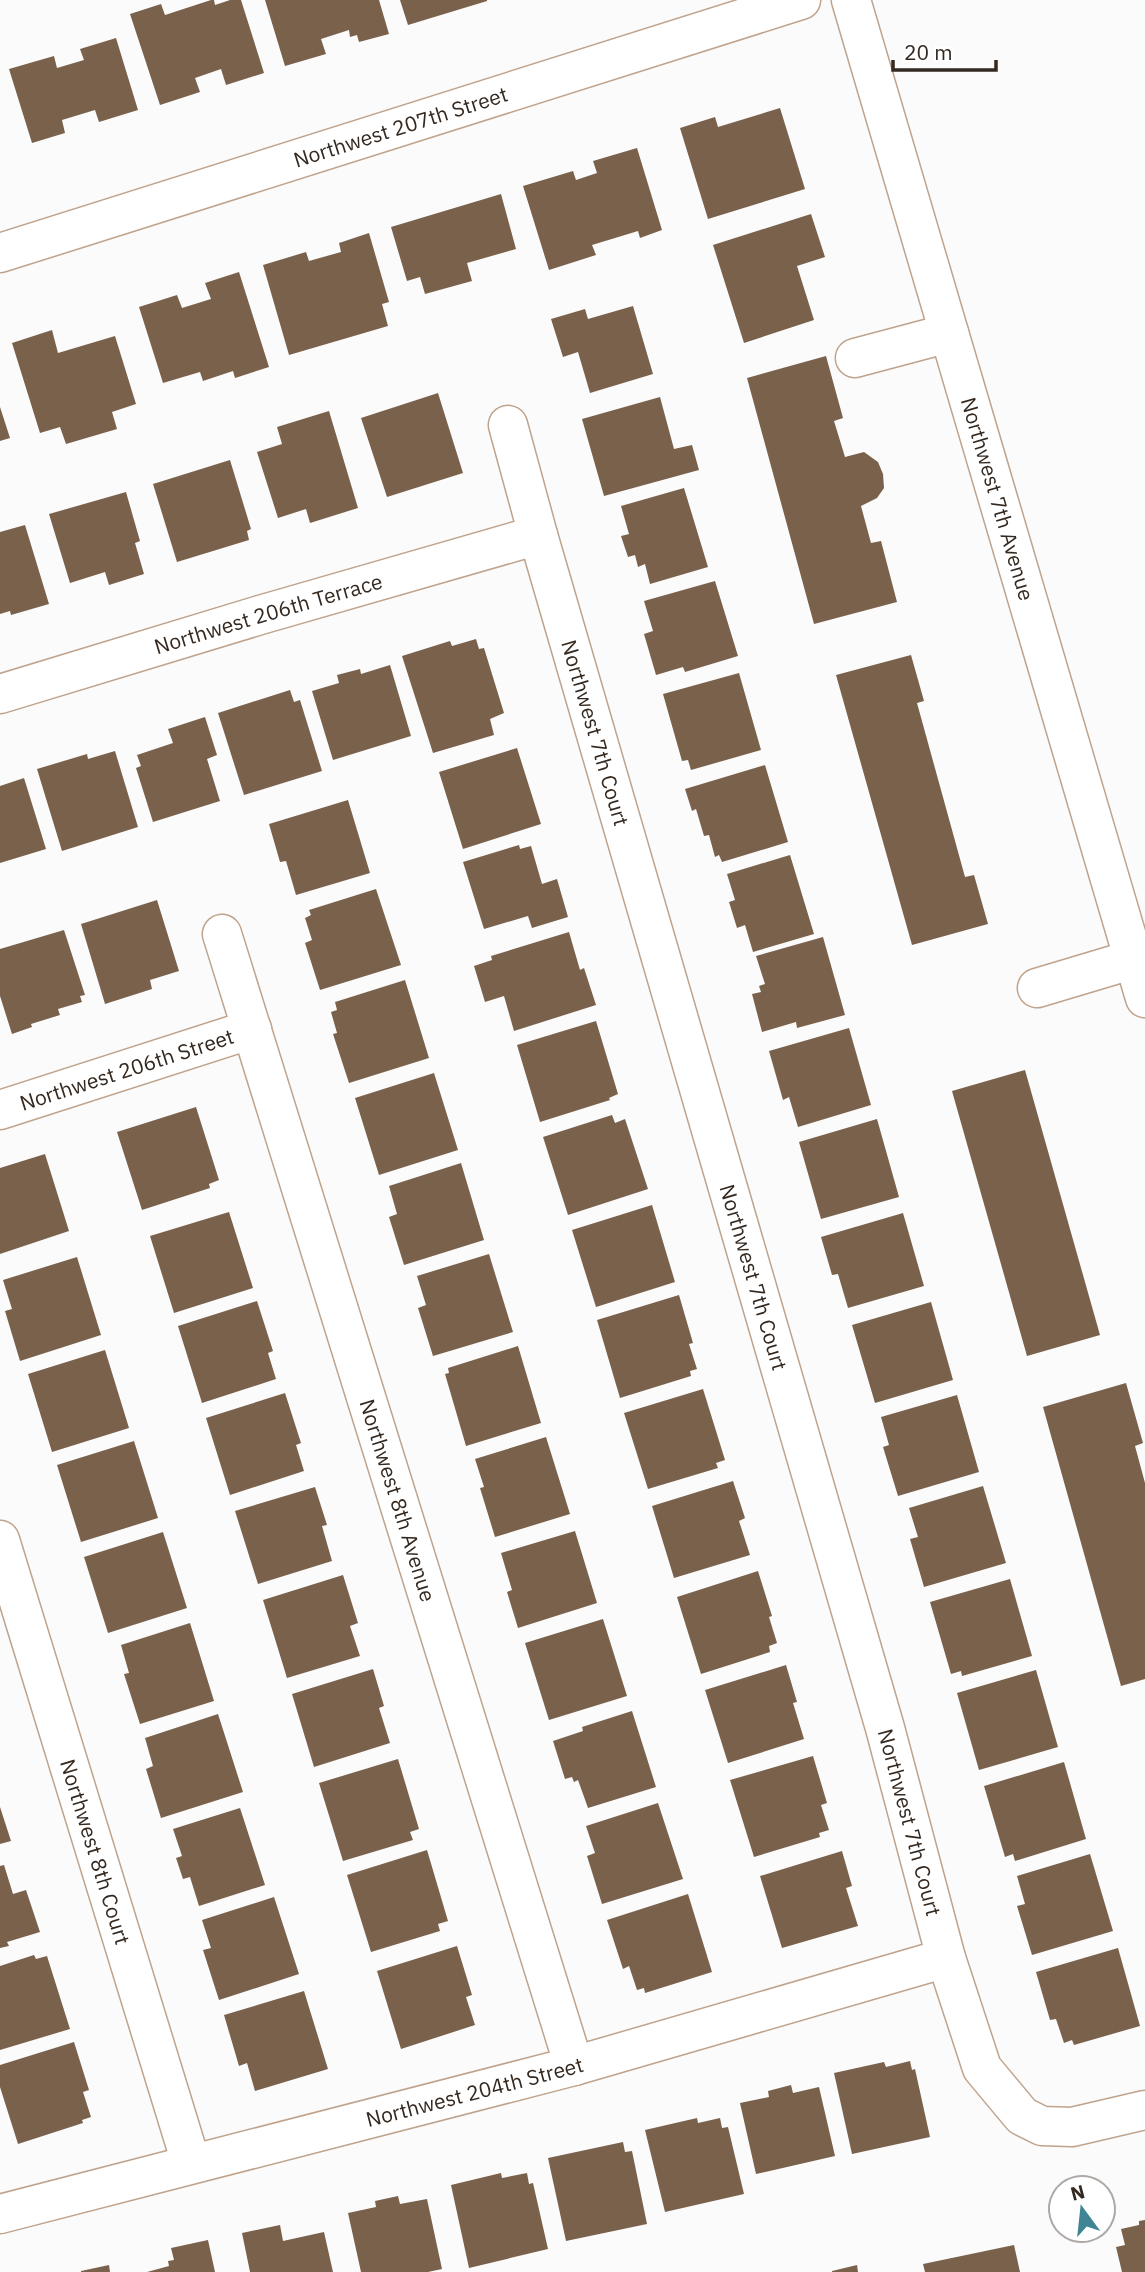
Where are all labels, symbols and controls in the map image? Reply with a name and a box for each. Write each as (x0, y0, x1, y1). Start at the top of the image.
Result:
scale bar (893, 28, 996, 72)
text: 20 m (904, 38, 953, 66)
street label: Northwest 207th Street (290, 80, 511, 173)
street label: Northwest 7th Avenue (955, 394, 1041, 604)
street label: Northwest 206th Terrace (151, 567, 385, 660)
street label: Northwest 7th Court (555, 636, 636, 829)
street label: Northwest 206th Street (16, 1022, 237, 1117)
street label: Northwest 7th Court (714, 1181, 794, 1374)
street label: Northwest 8th Avenue (353, 1396, 443, 1605)
street label: Northwest 7th Court (872, 1726, 948, 1919)
street label: Northwest 8th Court (54, 1756, 137, 1948)
street label: Northwest 204th Street (363, 2050, 586, 2133)
north arrow (1047, 2174, 1117, 2244)
text: N (1068, 2179, 1087, 2206)

